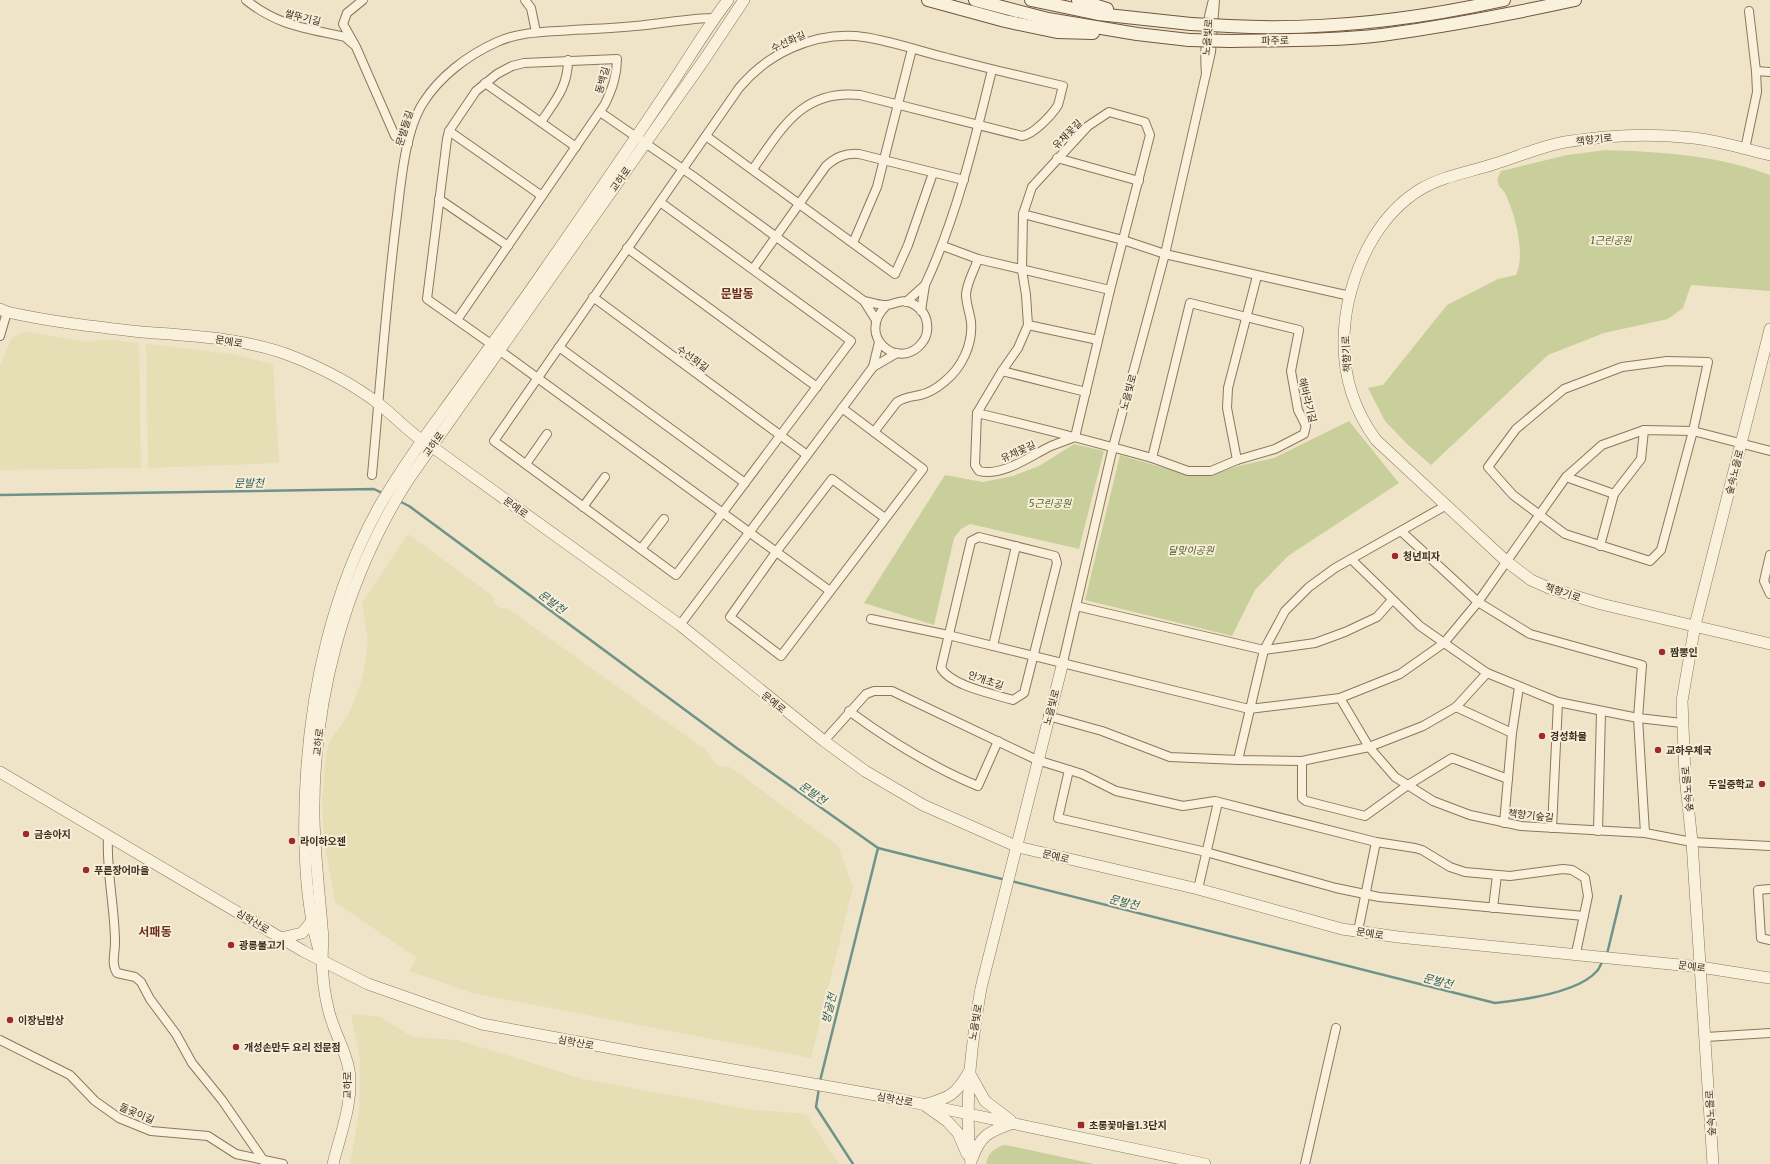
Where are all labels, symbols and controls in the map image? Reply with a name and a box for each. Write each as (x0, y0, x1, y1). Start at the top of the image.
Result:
street label: 쌀뚜기길 (283, 7, 322, 28)
street label: 노을빛로 (1199, 18, 1216, 56)
street label: 수선화길 (769, 28, 808, 55)
street label: 파주로 (1261, 34, 1289, 47)
street label: 동백길 (592, 65, 613, 95)
street label: 문발들길 (393, 109, 416, 148)
street label: 유채꽃길 (1050, 117, 1085, 152)
street label: 책향기로 (1575, 131, 1613, 148)
street label: 교하로 (607, 164, 634, 194)
park label: 1근린공원 (1590, 234, 1632, 247)
district label: 문발동 (720, 286, 754, 301)
street label: 문예로 (214, 333, 244, 350)
street label: 책향기로 (1339, 335, 1354, 373)
street label: 수선화길 (674, 342, 711, 374)
street label: 노을빛로 (1117, 373, 1140, 412)
street label: 해바라기길 (1296, 376, 1319, 424)
street label: 교하로 (420, 429, 447, 459)
street label: 유채꽃길 (999, 438, 1038, 465)
street label: 숲속노을로 (1723, 448, 1746, 496)
water label: 문발천 (234, 476, 266, 490)
street label: 문예로 (501, 494, 531, 521)
park label: 5근린공원 (1029, 497, 1072, 510)
park label: 달맞이공원 (1168, 544, 1215, 557)
place label: 청년피자 (1403, 550, 1441, 563)
marker: 청년피자 (1390, 551, 1400, 561)
street label: 책향기로 (1543, 580, 1582, 605)
water label: 문발천 (536, 587, 570, 618)
place label: 짬뽕인 (1670, 646, 1698, 659)
marker: 짬뽕인 (1657, 647, 1667, 657)
street label: 안개초길 (966, 668, 1005, 693)
street label: 노을빛로 (1040, 688, 1063, 727)
street label: 문예로 (759, 689, 789, 716)
street label: 교하로 (311, 728, 326, 756)
place label: 경성화물 (1550, 730, 1587, 743)
marker: 경성화물 (1537, 731, 1547, 741)
place label: 교하우체국 (1666, 744, 1712, 757)
marker: 교하우체국 (1653, 745, 1663, 755)
street label: 숲속노을로 (1679, 765, 1696, 812)
place label: 두일중학교 (1708, 778, 1754, 791)
water label: 문발천 (797, 779, 831, 809)
marker: 두일중학교 (1757, 779, 1767, 789)
street label: 책향기숲길 (1507, 807, 1555, 824)
place label: 금송아지 (34, 828, 71, 841)
marker: 금송아지 (21, 829, 31, 839)
place label: 라이하오젠 (300, 835, 346, 848)
marker: 라이하오젠 (287, 836, 297, 846)
street label: 문예로 (1041, 847, 1071, 866)
place label: 푸른장어마을 (94, 864, 149, 877)
marker: 푸른장어마을 (81, 865, 91, 875)
water label: 문발천 (1108, 892, 1142, 913)
street label: 심학산로 (234, 906, 272, 936)
district label: 서패동 (138, 924, 172, 939)
street label: 문예로 (1355, 925, 1385, 942)
place label: 광릉불고기 (239, 939, 285, 952)
marker: 광릉불고기 (226, 940, 236, 950)
street label: 문예로 (1677, 958, 1706, 975)
water label: 문발천 (1422, 971, 1456, 992)
water label: 방골천 (819, 990, 840, 1024)
street label: 노을빛로 (966, 1003, 985, 1041)
place label: 이장님밥상 (18, 1014, 64, 1027)
marker: 이장님밥상 (5, 1015, 15, 1025)
street label: 심학산로 (557, 1033, 595, 1052)
place label: 개성손만두 요리 전문점 (244, 1041, 341, 1054)
marker: 개성손만두 요리 전문점 (231, 1042, 241, 1052)
street label: 교하로 (341, 1071, 354, 1099)
street label: 심학산로 (876, 1090, 914, 1109)
street label: 숲속노을로 (1703, 1090, 1718, 1136)
street label: 돌곶이길 (117, 1100, 156, 1127)
place label: 초롱꽃마을1.3단지 (1089, 1119, 1167, 1132)
marker: 초롱꽃마을1.3단지 (1076, 1120, 1086, 1130)

